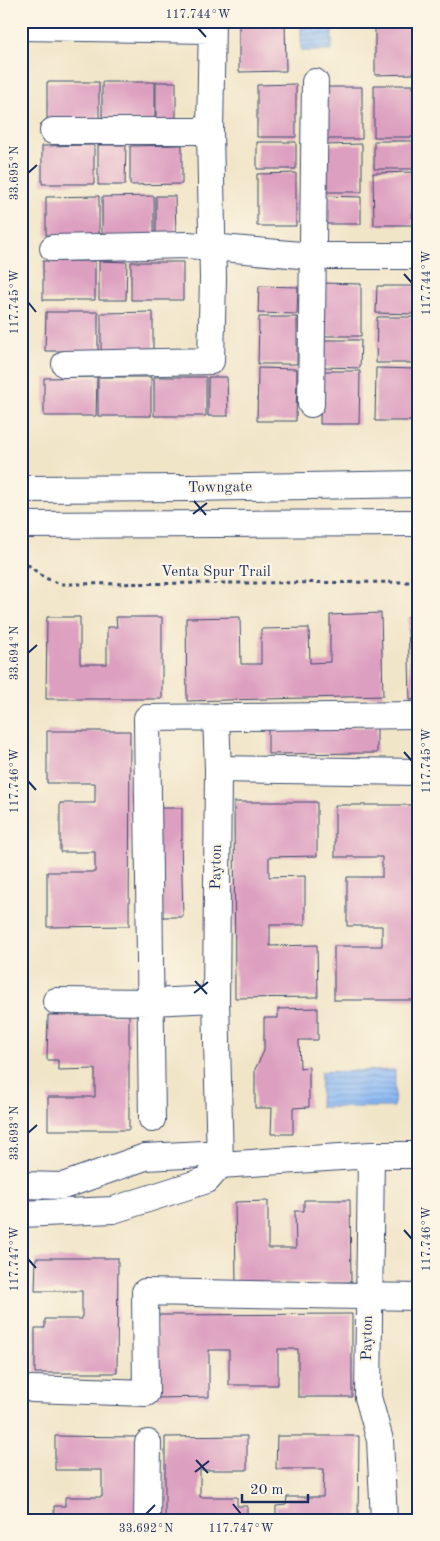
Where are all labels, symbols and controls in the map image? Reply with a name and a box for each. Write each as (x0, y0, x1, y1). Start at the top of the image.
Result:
text: 117.744°W (166, 9, 231, 21)
text: 33.695°N (8, 146, 21, 200)
text: 117.744°W (421, 250, 433, 315)
text: 117.745°W (8, 269, 21, 334)
street label: Towngate (188, 480, 252, 496)
street label: Venta Spur Trail (161, 565, 271, 580)
text: 33.694°N (9, 626, 21, 680)
text: 117.745°W (420, 728, 433, 793)
text: 117.746°W (9, 748, 21, 813)
street label: Payton (209, 844, 225, 890)
text: 33.693°N (9, 1106, 21, 1160)
text: 117.746°W (421, 1206, 433, 1271)
text: 117.747°W (9, 1226, 21, 1291)
street label: Payton (360, 1315, 376, 1361)
scale bar (242, 1471, 309, 1503)
text: 20 m (250, 1483, 284, 1498)
text: 33.692°N (119, 1523, 173, 1535)
text: 117.747°W (209, 1523, 274, 1535)

